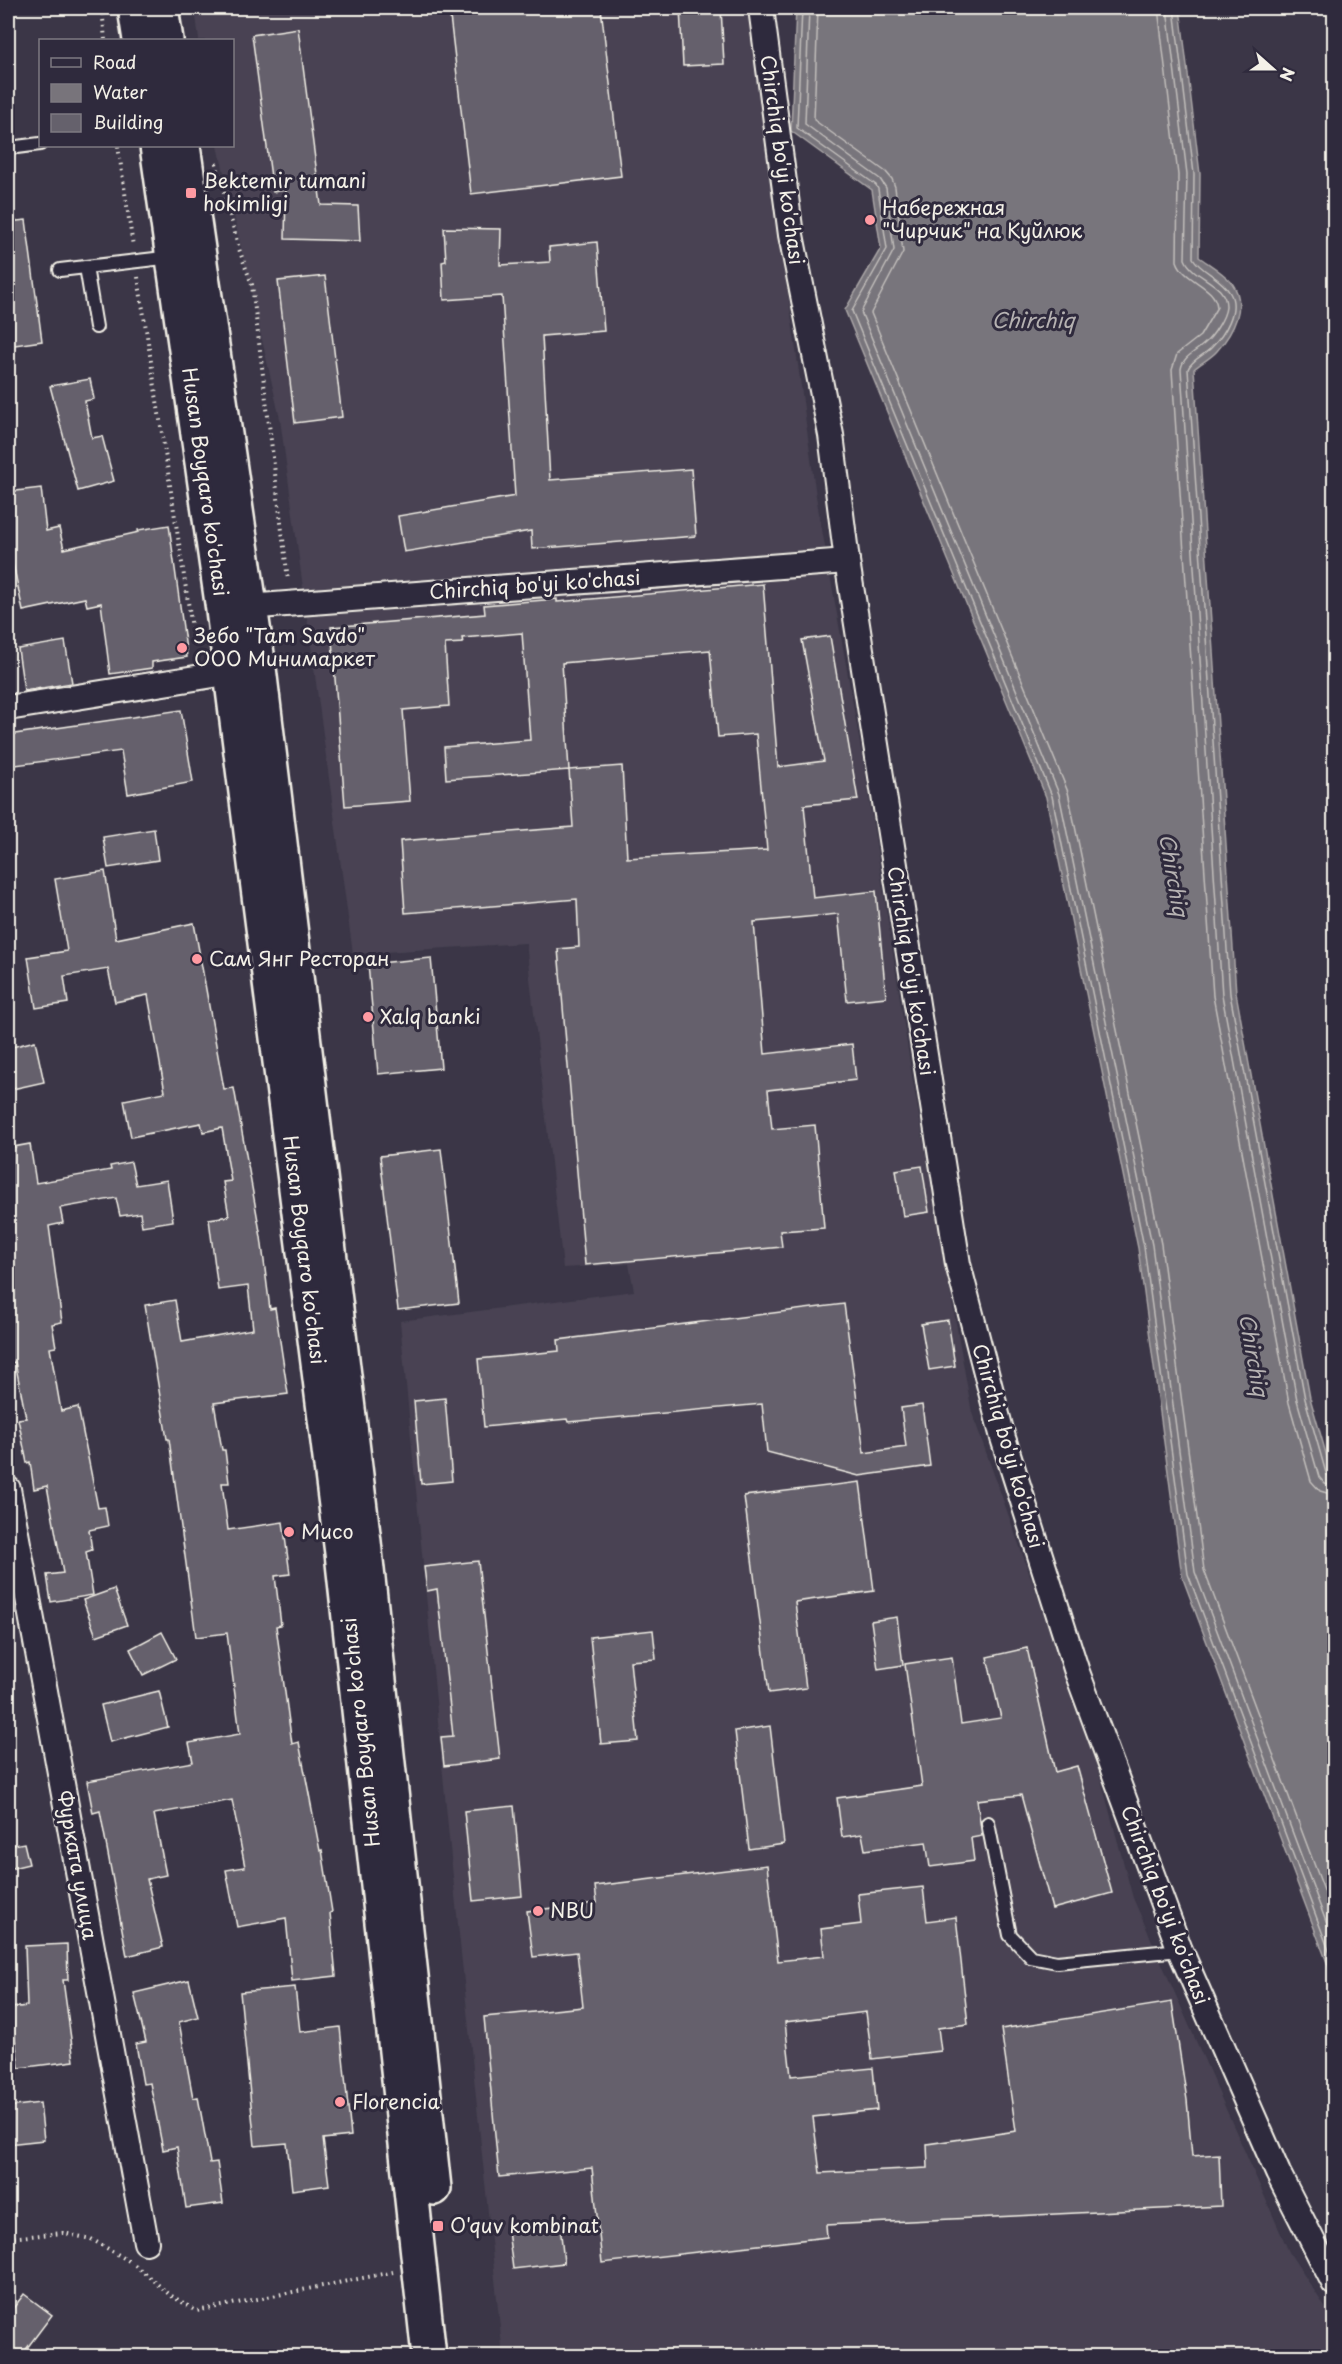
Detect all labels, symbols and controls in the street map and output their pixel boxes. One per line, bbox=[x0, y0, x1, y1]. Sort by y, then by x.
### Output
legend bbox=[39, 39, 234, 147]
north arrow bbox=[1243, 39, 1303, 99]
text: Road bbox=[93, 48, 137, 75]
street label: Chirchiq bo'yi ko'chasi bbox=[753, 53, 813, 267]
text: N bbox=[1274, 65, 1301, 85]
text: Water bbox=[93, 78, 148, 105]
text: Building bbox=[93, 108, 163, 135]
place label: Bektemir tumani hokimligi bbox=[203, 165, 366, 218]
marker: Bektemir tumani hokimligi bbox=[184, 186, 198, 200]
place label: Набережная "Чирчик" на Куйлюк bbox=[882, 192, 1083, 245]
marker: Набережная "Чирчик" на Куйлюк bbox=[863, 213, 877, 227]
water label: Chirchiq bbox=[991, 303, 1076, 335]
street label: Husan Boyqaro ko'chasi bbox=[175, 366, 237, 598]
street label: Chirchiq bo'yi ko'chasi bbox=[428, 562, 642, 606]
place label: Зебо "Tam Savdo" ООО Минимаркет bbox=[194, 620, 375, 673]
marker: Зебо "Tam Savdo" ООО Минимаркет bbox=[175, 641, 189, 655]
water label: Chirchiq bbox=[1152, 831, 1198, 920]
street label: Chirchiq bo'yi ko'chasi bbox=[881, 864, 943, 1078]
place label: Сам Янг Ресторан bbox=[209, 943, 389, 973]
marker: Сам Янг Ресторан bbox=[190, 952, 204, 966]
place label: Xalq banki bbox=[380, 1001, 481, 1031]
marker: Xalq banki bbox=[361, 1010, 375, 1024]
street label: Husan Boyqaro ko'chasi bbox=[276, 1134, 334, 1366]
water label: Chirchiq bbox=[1232, 1311, 1278, 1400]
street label: Chirchiq bo'yi ko'chasi bbox=[965, 1340, 1053, 1552]
place label: Мисо bbox=[301, 1516, 353, 1546]
marker: Мисо bbox=[282, 1525, 296, 1539]
street label: Husan Boyqaro ko'chasi bbox=[333, 1616, 387, 1848]
street label: Фурката улица bbox=[50, 1788, 106, 1942]
street label: Chirchiq bo'yi ko'chasi bbox=[1114, 1800, 1218, 2009]
place label: NBU bbox=[550, 1895, 594, 1925]
marker: NBU bbox=[531, 1904, 545, 1918]
place label: Florencia bbox=[352, 2086, 441, 2116]
marker: Florencia bbox=[333, 2095, 347, 2109]
place label: O'quv kombinat bbox=[450, 2210, 599, 2240]
marker: O'quv kombinat bbox=[431, 2219, 445, 2233]

